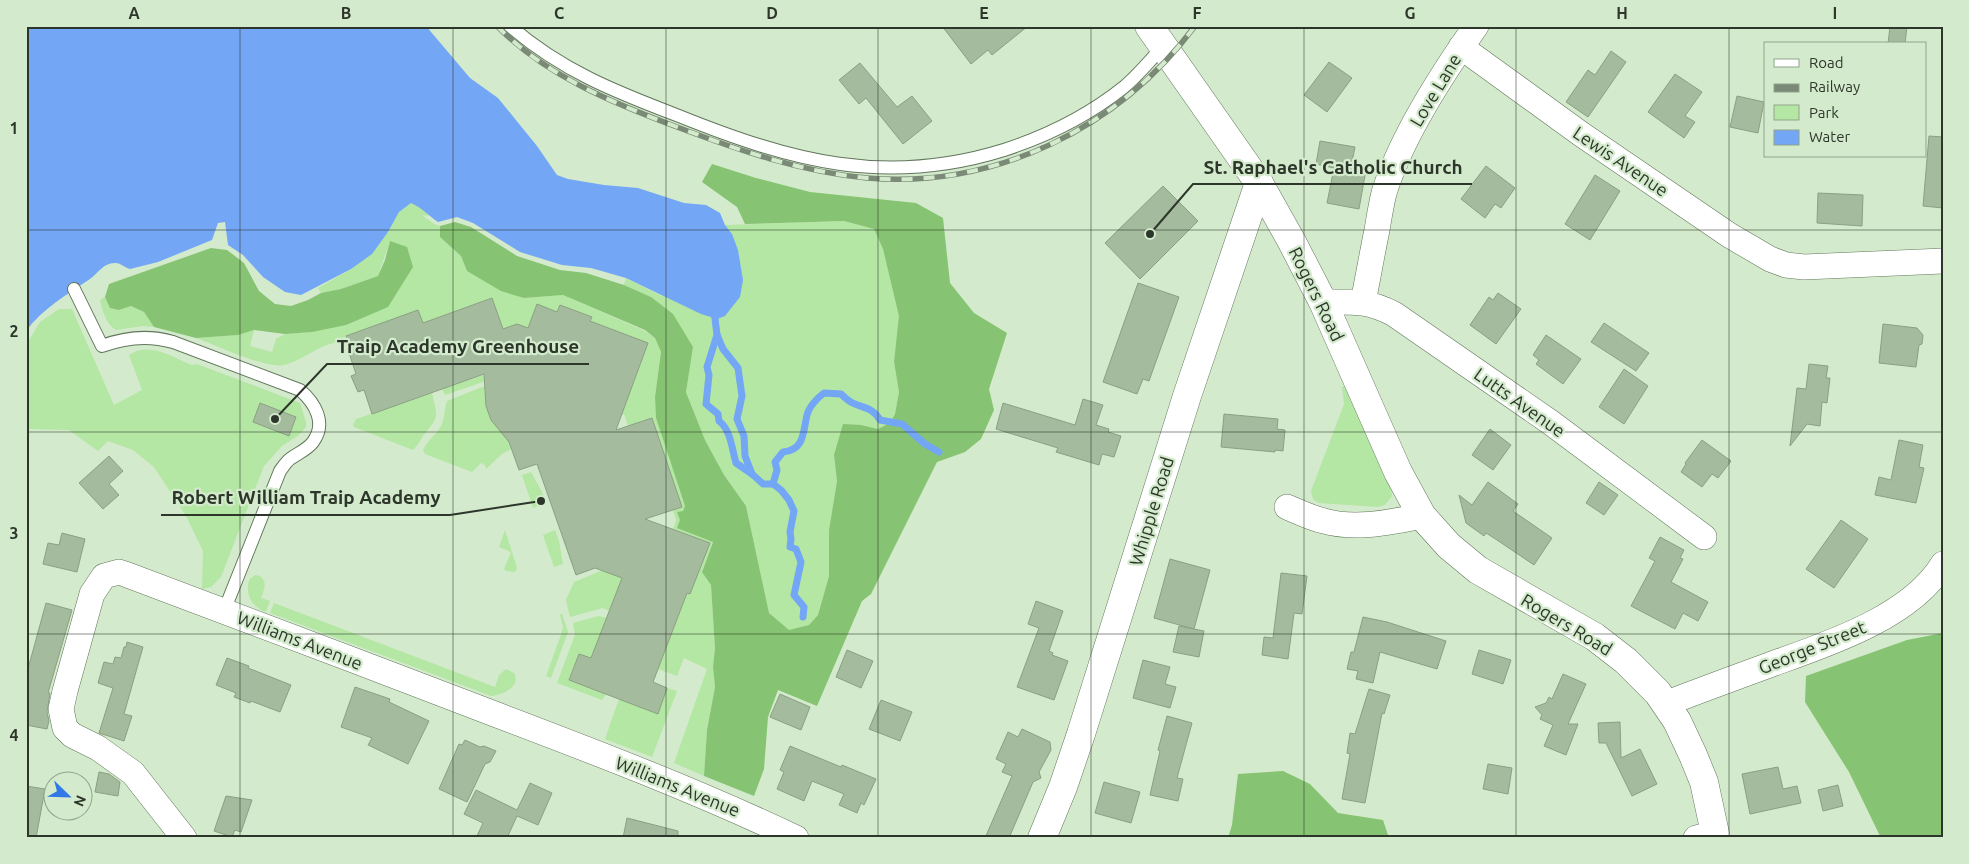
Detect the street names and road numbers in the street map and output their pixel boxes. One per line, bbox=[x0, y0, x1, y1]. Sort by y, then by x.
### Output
street label: Love Lane bbox=[1406, 50, 1464, 130]
street label: Lewis Avenue bbox=[1570, 122, 1672, 200]
street label: Rogers Road bbox=[1286, 244, 1348, 344]
street label: Lutts Avenue bbox=[1471, 363, 1569, 441]
street label: Whipple Road bbox=[1125, 454, 1177, 568]
street label: Rogers Road bbox=[1518, 589, 1616, 659]
street label: Williams Avenue bbox=[235, 607, 365, 673]
street label: George Street bbox=[1755, 616, 1869, 678]
street label: Williams Avenue bbox=[613, 752, 743, 820]

